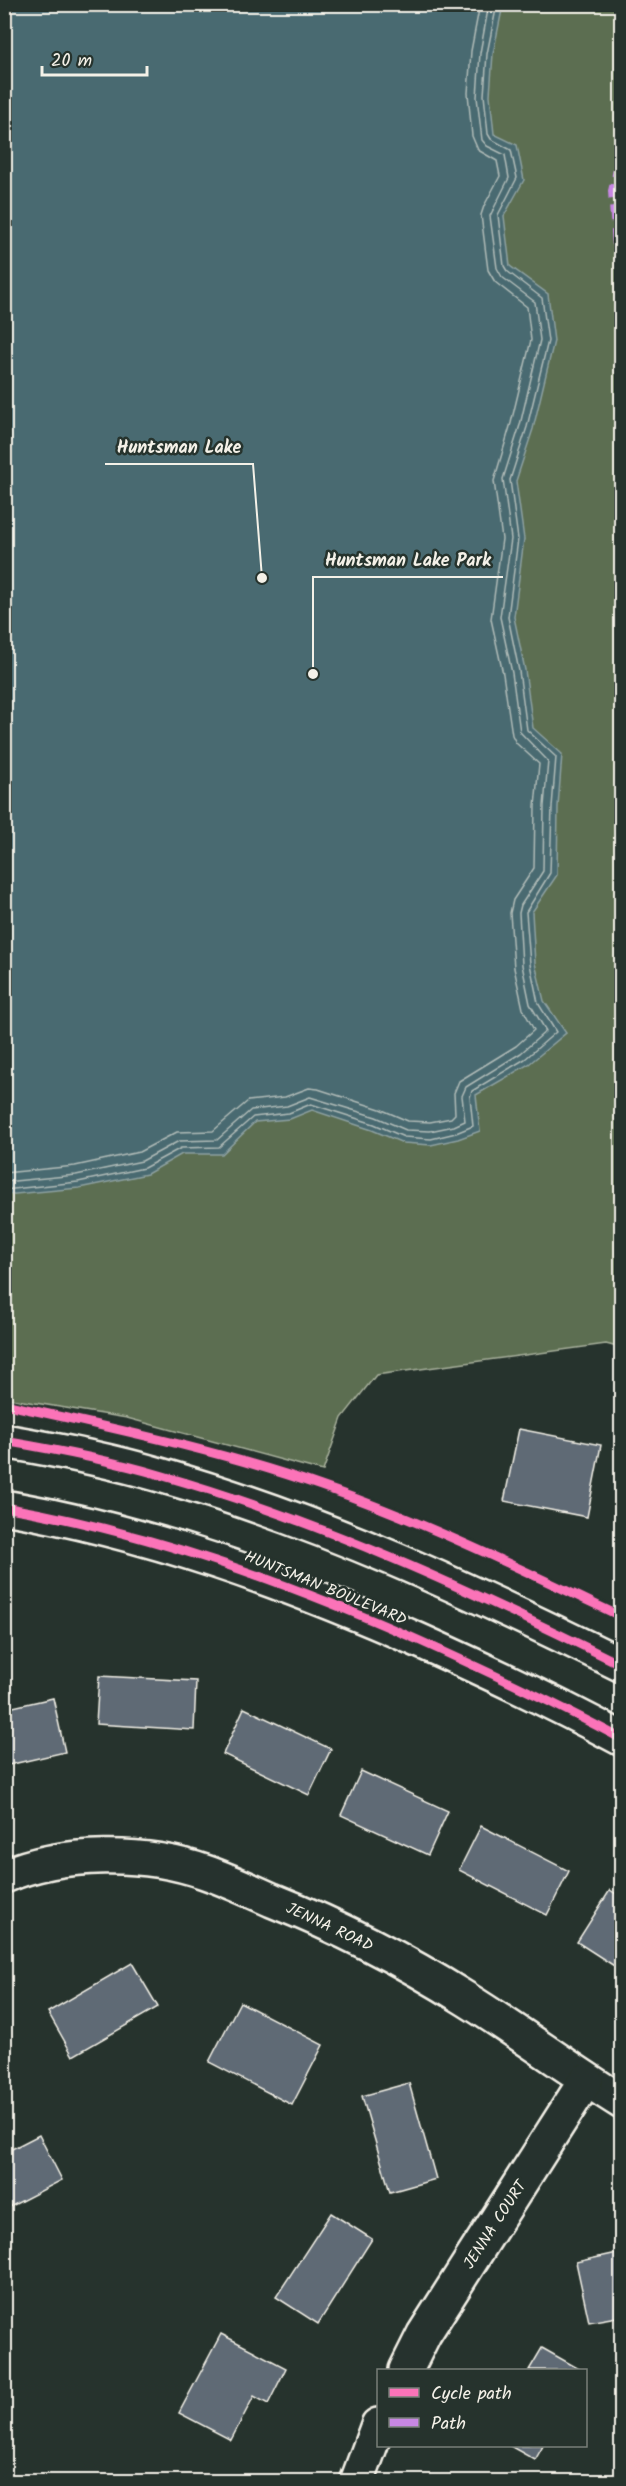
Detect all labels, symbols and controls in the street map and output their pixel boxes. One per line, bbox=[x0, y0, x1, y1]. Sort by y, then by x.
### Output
scale bar bbox=[42, 39, 147, 77]
text: 20 m bbox=[51, 47, 92, 76]
callout: Huntsman Lake bbox=[105, 428, 253, 464]
text: Huntsman Lake bbox=[117, 434, 241, 463]
callout: Huntsman Lake Park bbox=[313, 541, 503, 577]
text: Huntsman Lake Park bbox=[325, 547, 492, 576]
street label: HUNTSMAN BOULEVARD bbox=[240, 1544, 410, 1632]
street label: JENNA ROAD bbox=[282, 1896, 377, 1959]
street label: JENNA COURT bbox=[457, 2174, 534, 2274]
legend bbox=[377, 2369, 587, 2447]
text: Cycle path bbox=[431, 2380, 512, 2409]
text: Path bbox=[431, 2410, 466, 2439]

